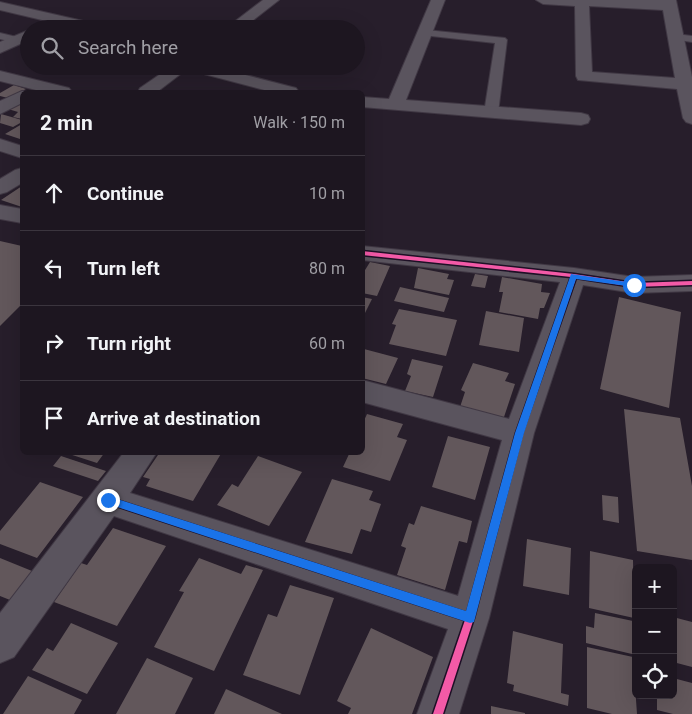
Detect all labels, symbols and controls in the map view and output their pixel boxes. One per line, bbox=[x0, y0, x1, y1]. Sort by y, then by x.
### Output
search box bbox=[20, 20, 365, 75]
icon: search bbox=[38, 34, 66, 62]
text: Search here bbox=[78, 36, 178, 59]
text: 2 min bbox=[40, 111, 93, 135]
text: Walk · 150 m bbox=[253, 113, 345, 132]
icon: ahead bbox=[40, 179, 68, 207]
text: Continue bbox=[87, 182, 164, 205]
text: 10 m bbox=[309, 184, 345, 203]
icon: left bbox=[40, 254, 68, 282]
text: Turn left bbox=[87, 257, 160, 280]
text: 80 m bbox=[309, 259, 345, 278]
route start bbox=[623, 274, 646, 297]
icon: right bbox=[40, 329, 68, 357]
text: Turn right bbox=[87, 332, 171, 355]
text: 60 m bbox=[309, 334, 345, 353]
icon: arrive bbox=[40, 404, 68, 432]
text: Arrive at destination bbox=[87, 407, 260, 430]
route end bbox=[97, 489, 120, 512]
map controls bbox=[632, 564, 677, 699]
button: + bbox=[632, 564, 677, 609]
button: − bbox=[632, 609, 677, 654]
button: locate bbox=[632, 654, 677, 699]

